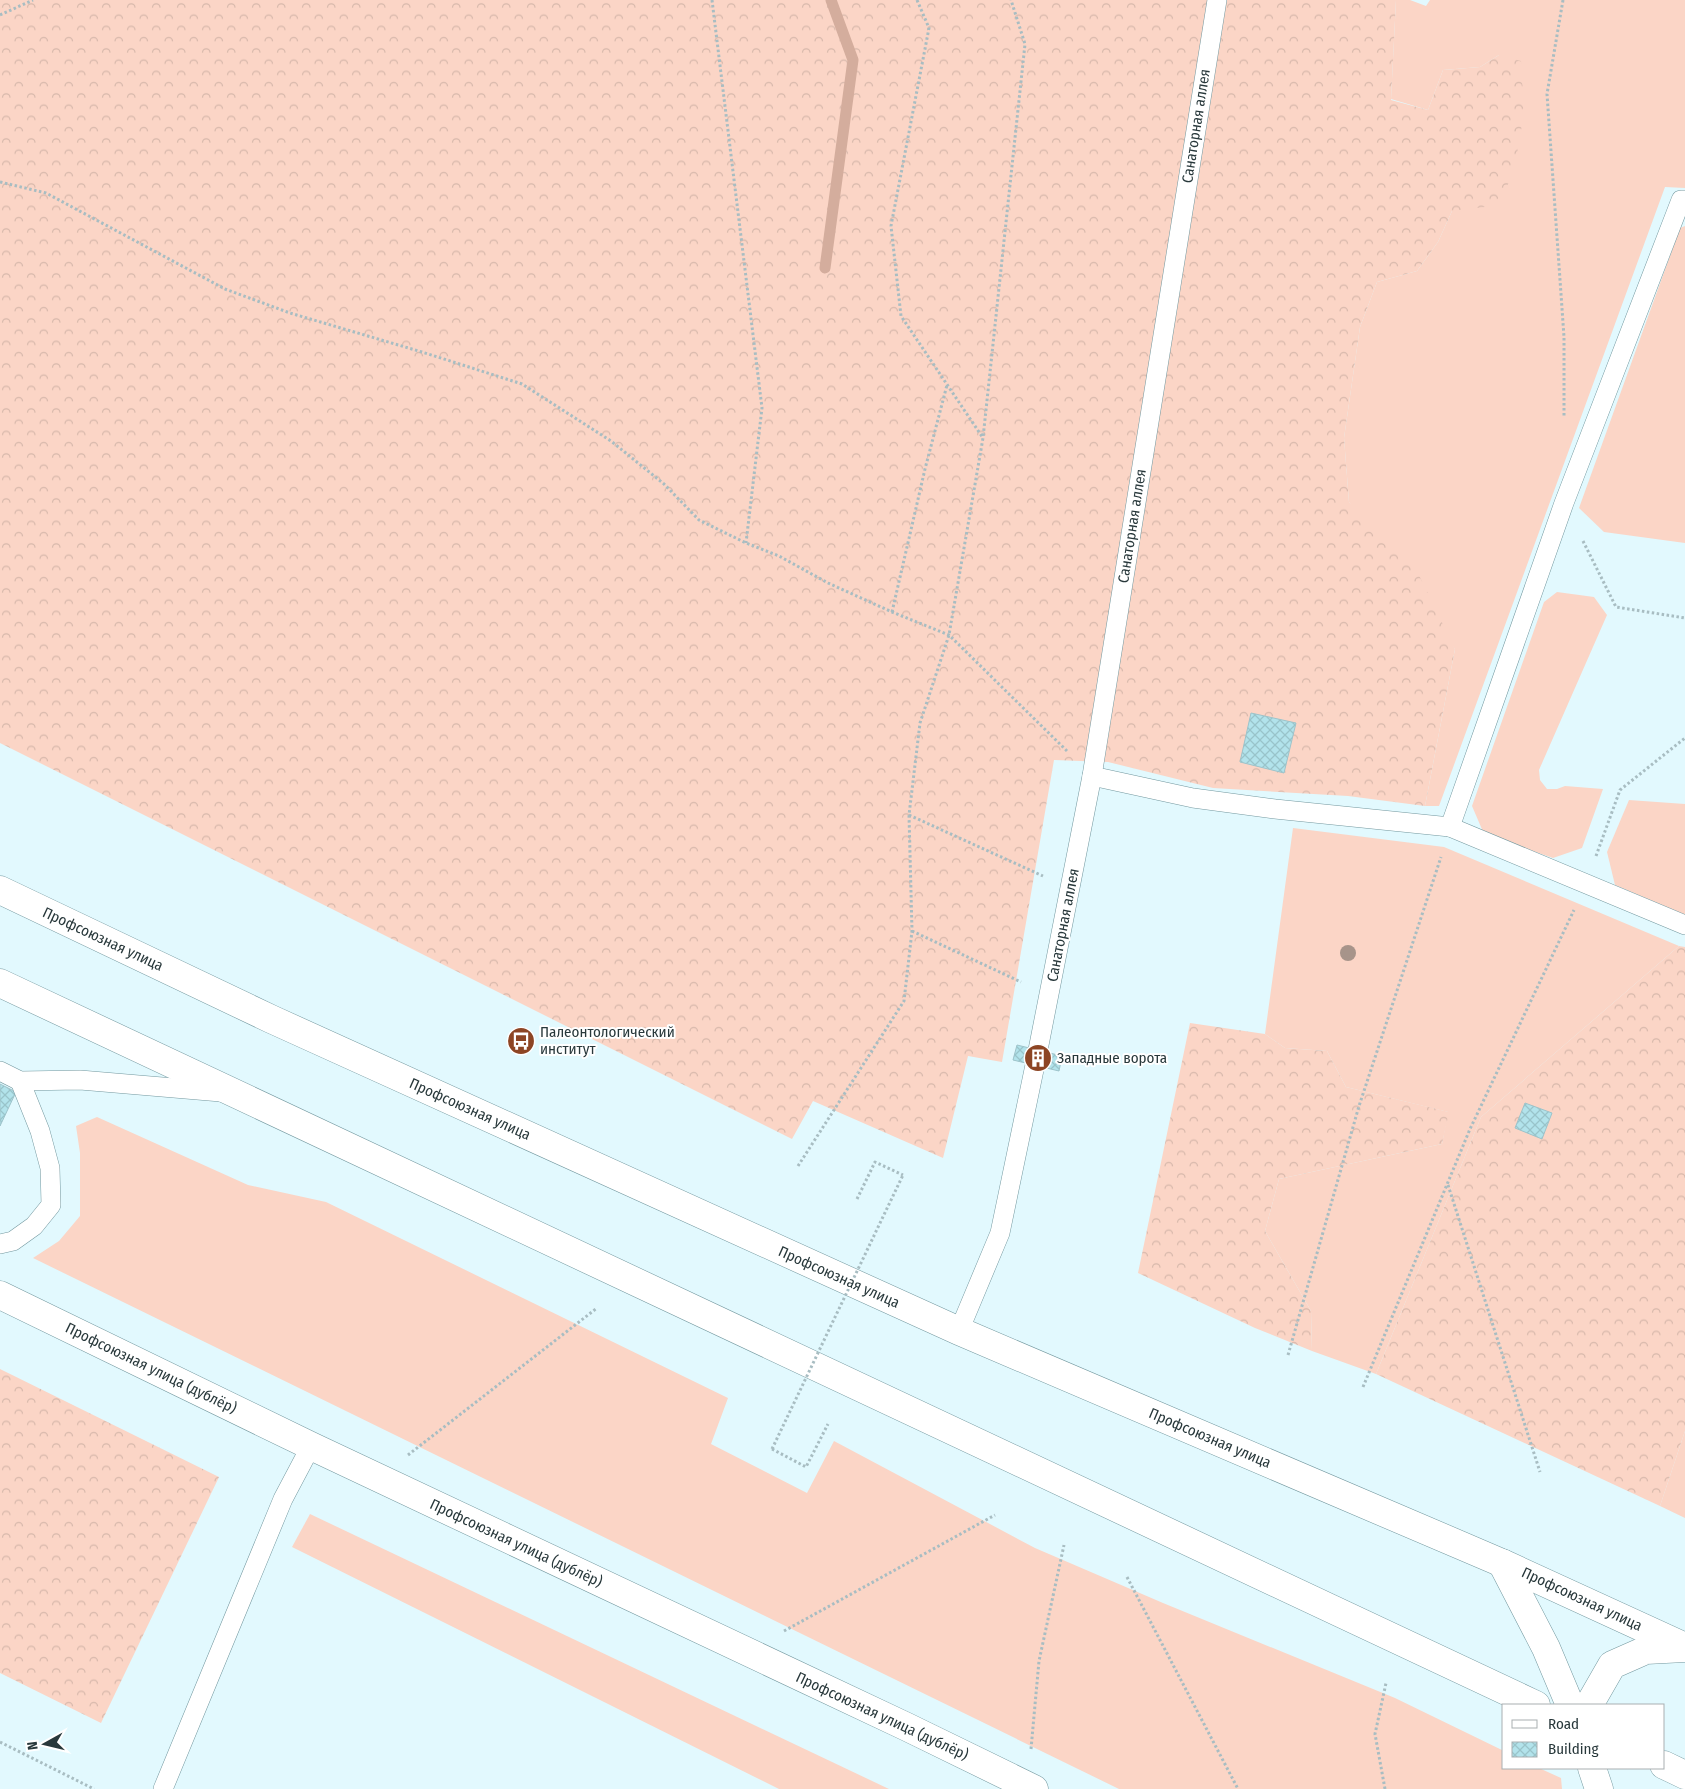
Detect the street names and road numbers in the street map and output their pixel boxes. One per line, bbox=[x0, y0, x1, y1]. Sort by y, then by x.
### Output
street label: Санаторная аллея bbox=[1178, 68, 1214, 184]
street label: Санаторная аллея bbox=[1114, 468, 1150, 584]
street label: Санаторная аллея bbox=[1043, 867, 1083, 983]
street label: Профсоюзная улица bbox=[40, 903, 166, 975]
street label: Профсоюзная улица bbox=[407, 1074, 533, 1144]
street label: Профсоюзная улица bbox=[776, 1242, 902, 1312]
street label: Профсоюзная улица (дублёр) bbox=[63, 1319, 239, 1417]
street label: Профсоюзная улица bbox=[1146, 1404, 1274, 1472]
street label: Профсоюзная улица (дублёр) bbox=[427, 1495, 605, 1591]
street label: Профсоюзная улица bbox=[1519, 1563, 1645, 1635]
street label: Профсоюзная улица (дублёр) bbox=[793, 1668, 971, 1764]

